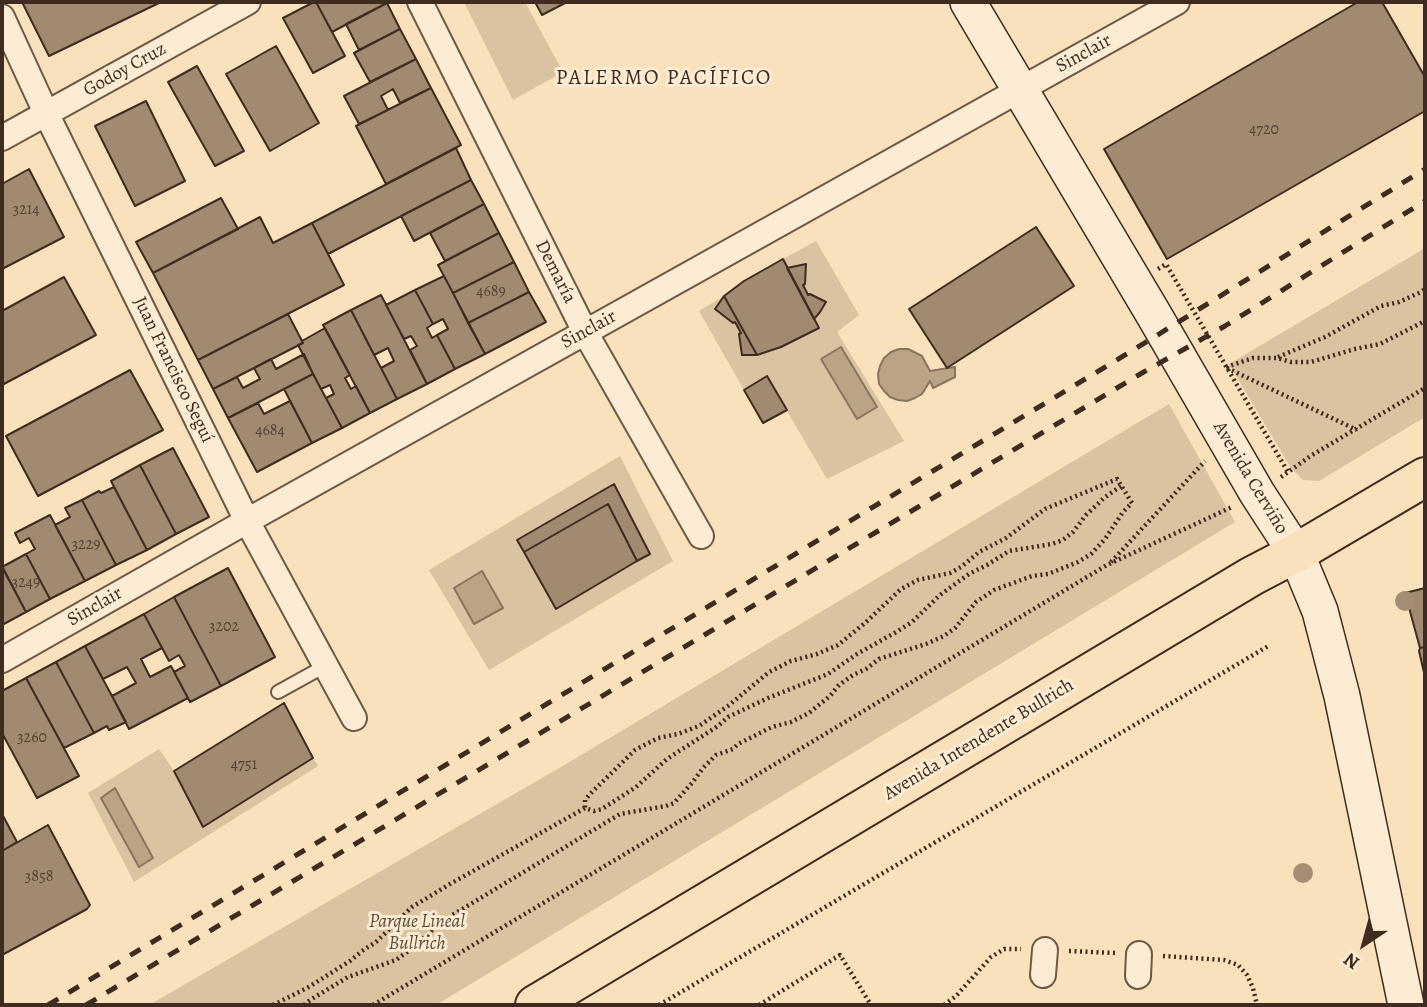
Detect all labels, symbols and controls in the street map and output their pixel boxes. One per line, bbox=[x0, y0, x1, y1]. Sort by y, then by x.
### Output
street label: Sinclair bbox=[1052, 30, 1116, 78]
street label: Godoy Cruz bbox=[80, 38, 170, 102]
district label: PALERMO PACÍFICO bbox=[558, 66, 770, 92]
house number: 4720 bbox=[1249, 120, 1279, 140]
house number: 3214 bbox=[13, 200, 39, 220]
street label: Demaría bbox=[529, 237, 581, 307]
house number: 4689 bbox=[476, 282, 506, 302]
street label: Juan Francisco Seguí bbox=[128, 293, 218, 447]
street label: Sinclair bbox=[557, 306, 621, 354]
street label: Avenida Cerviño bbox=[1207, 417, 1293, 539]
house number: 4684 bbox=[255, 421, 285, 441]
house number: 3229 bbox=[71, 535, 101, 555]
house number: 3249 bbox=[12, 573, 40, 593]
street label: Sinclair bbox=[63, 582, 127, 632]
house number: 3202 bbox=[209, 617, 239, 637]
street label: Avenida Intendente Bullrich bbox=[880, 674, 1078, 806]
house number: 3260 bbox=[17, 728, 47, 748]
house number: 4751 bbox=[231, 755, 257, 775]
house number: 3858 bbox=[24, 867, 54, 887]
north arrow bbox=[1329, 909, 1399, 979]
park label: Parque Lineal Bullrich bbox=[369, 911, 465, 955]
text: N bbox=[1338, 946, 1365, 976]

